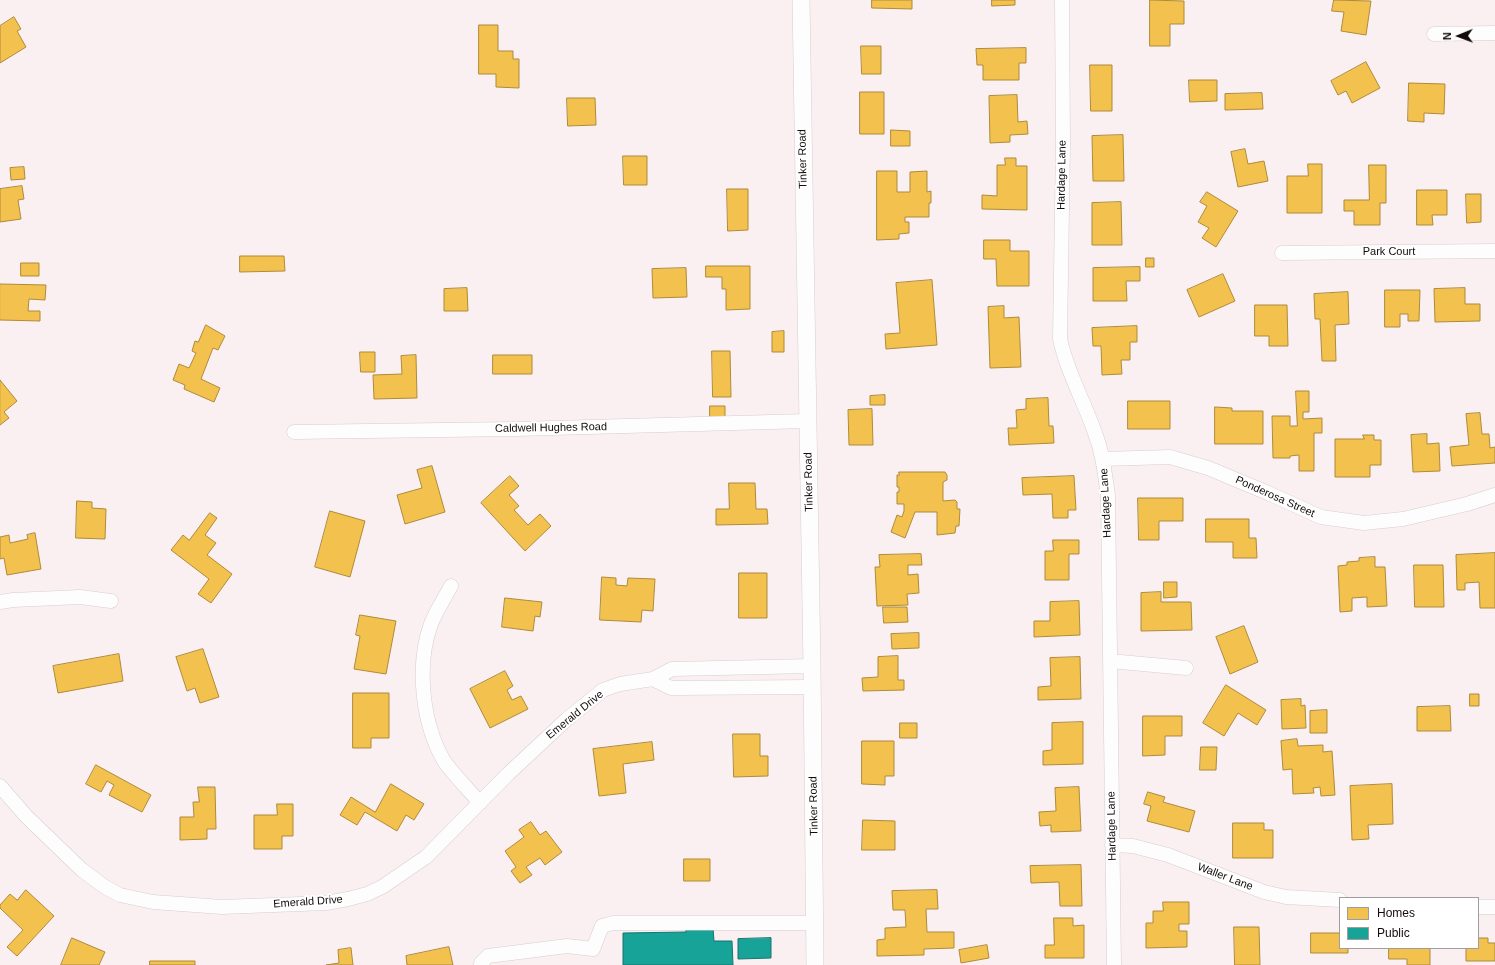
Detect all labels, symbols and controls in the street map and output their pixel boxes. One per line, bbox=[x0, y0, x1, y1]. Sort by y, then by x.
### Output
north arrow bbox=[1439, 16, 1479, 56]
text: N bbox=[1441, 32, 1453, 40]
street label: Tinker Road bbox=[796, 129, 810, 189]
street label: Hardage Lane bbox=[1055, 140, 1069, 210]
street label: Park Court bbox=[1363, 245, 1415, 259]
street label: Caldwell Hughes Road bbox=[495, 420, 607, 436]
street label: Tinker Road bbox=[802, 452, 816, 512]
street label: Hardage Lane bbox=[1098, 468, 1114, 538]
street label: Ponderosa Street bbox=[1233, 474, 1317, 520]
street label: Emerald Drive bbox=[544, 688, 606, 742]
street label: Tinker Road bbox=[807, 776, 821, 836]
street label: Hardage Lane bbox=[1105, 791, 1119, 861]
street label: Waller Lane bbox=[1195, 860, 1255, 894]
street label: Emerald Drive bbox=[273, 893, 343, 911]
legend bbox=[1339, 897, 1479, 949]
text: Homes bbox=[1377, 906, 1415, 920]
text: Public bbox=[1377, 926, 1410, 940]

